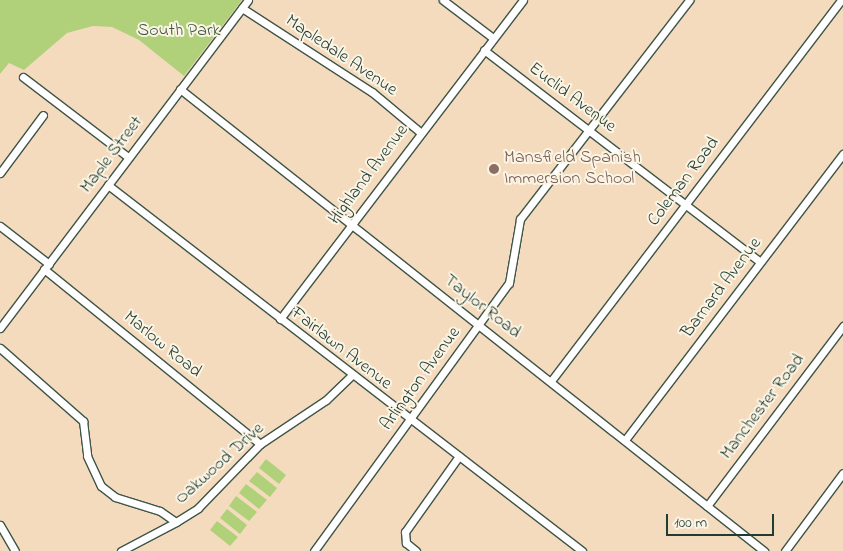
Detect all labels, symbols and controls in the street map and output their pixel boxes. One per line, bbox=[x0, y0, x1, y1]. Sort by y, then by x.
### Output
street label: Mapledale Avenue bbox=[281, 11, 401, 101]
park label: South Park bbox=[138, 20, 220, 42]
street label: Euclid Avenue bbox=[524, 58, 620, 138]
street label: Maple Street bbox=[76, 112, 148, 198]
street label: Highland Avenue bbox=[324, 121, 414, 229]
street label: Coleman Road bbox=[643, 133, 725, 231]
place label: Mansfield Spanish Immersion School bbox=[504, 148, 641, 190]
marker: Mansfield Spanish Immersion School bbox=[488, 163, 500, 175]
street label: Barnard Avenue bbox=[677, 234, 767, 342]
street label: Taylor Road bbox=[439, 270, 525, 344]
street label: Fairlawn Avenue bbox=[286, 303, 396, 395]
street label: Marlow Road bbox=[119, 307, 205, 383]
street label: Arlington Avenue bbox=[376, 323, 466, 435]
street label: Manchester Road bbox=[716, 350, 810, 464]
street label: Oakwood Drive bbox=[171, 419, 269, 509]
scale bar bbox=[668, 504, 776, 536]
text: 100 m bbox=[674, 512, 707, 534]

